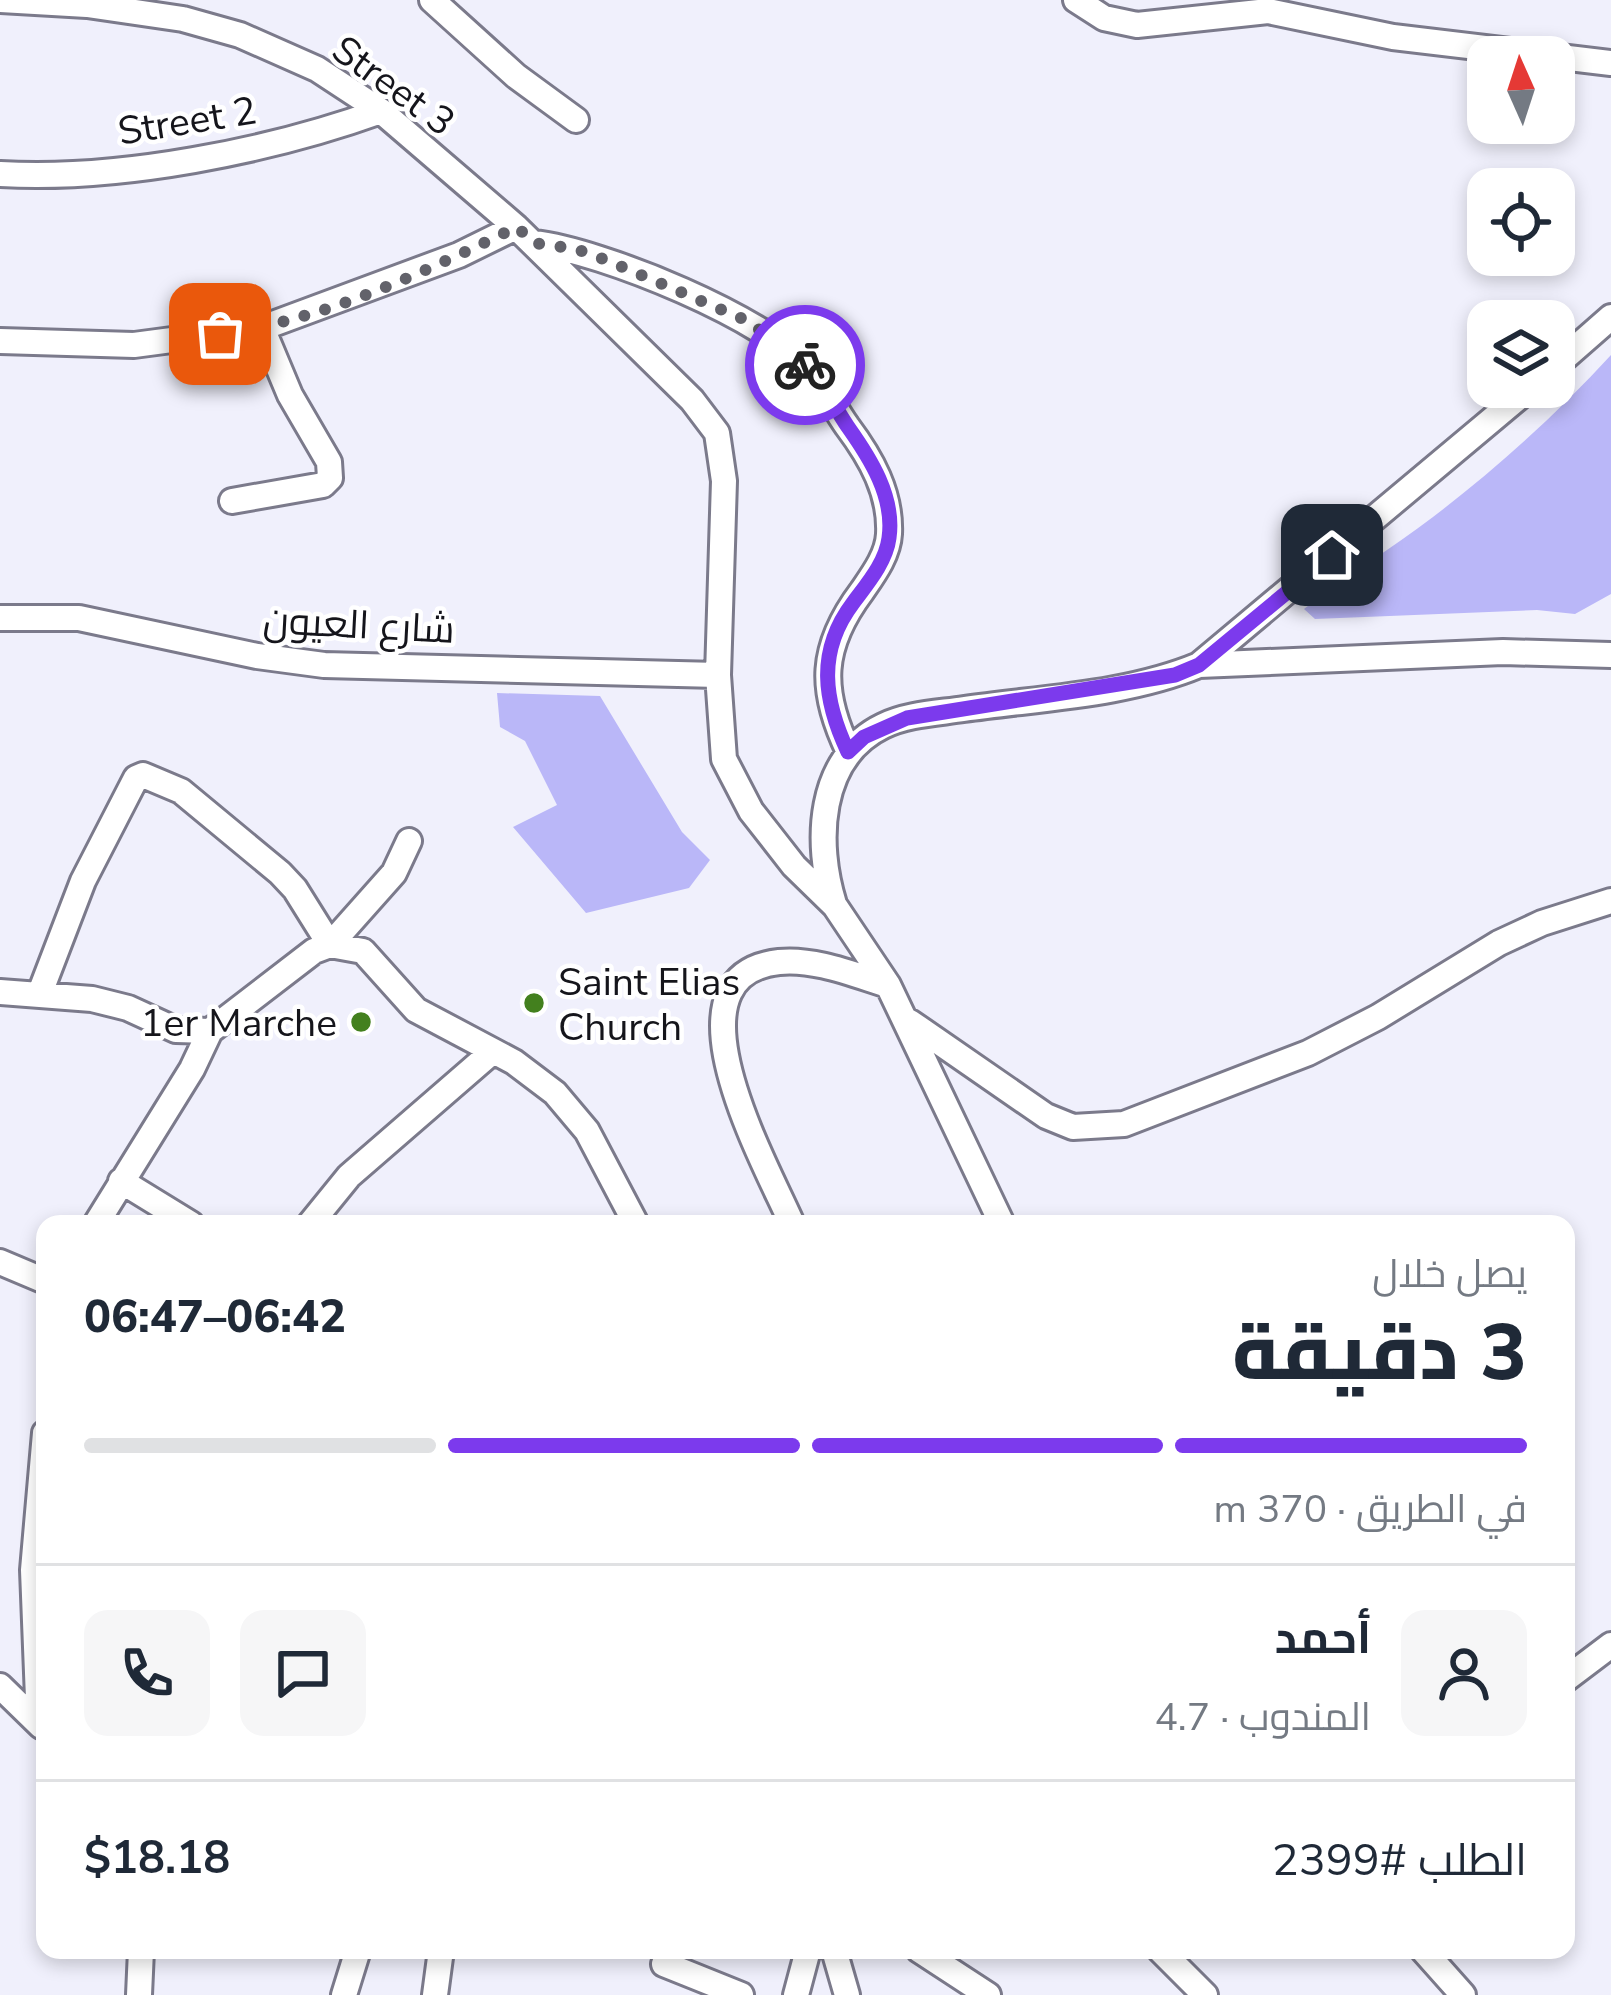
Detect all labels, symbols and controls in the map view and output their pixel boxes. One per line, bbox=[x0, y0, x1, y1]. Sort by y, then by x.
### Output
street label: Street 3 bbox=[321, 24, 465, 149]
north arrow bbox=[1467, 36, 1575, 144]
map controls bbox=[1467, 36, 1575, 408]
street label: Street 2 bbox=[114, 84, 260, 159]
button: locate bbox=[1467, 168, 1575, 276]
pin bbox=[169, 283, 271, 385]
button: layers bbox=[1467, 300, 1575, 408]
icon: bag bbox=[187, 301, 253, 367]
courier bbox=[745, 305, 865, 425]
icon: bike bbox=[772, 332, 838, 398]
pin bbox=[1281, 504, 1383, 606]
icon: home bbox=[1299, 522, 1365, 588]
street label: شارع العيون bbox=[262, 594, 456, 657]
place label: Saint Elias Church bbox=[558, 956, 740, 1054]
marker: Saint Elias Church bbox=[521, 990, 547, 1016]
place label: 1er Marche bbox=[140, 997, 337, 1050]
marker: 1er Marche bbox=[348, 1009, 374, 1035]
text: يصل خلال bbox=[1372, 1248, 1527, 1301]
text: 06:42–06:47 bbox=[84, 1287, 346, 1348]
text: 3 دقيقة bbox=[1232, 1300, 1527, 1407]
text: في الطريق · 370 m bbox=[1213, 1483, 1527, 1536]
text: أحمد bbox=[1275, 1608, 1371, 1669]
button: phone bbox=[84, 1610, 210, 1736]
button: chat bbox=[240, 1610, 366, 1736]
button: person bbox=[1401, 1610, 1527, 1736]
text: المندوب · 4.7 bbox=[1154, 1691, 1371, 1744]
text: $18.18 bbox=[84, 1828, 230, 1889]
text: الطلب #2399 bbox=[1272, 1830, 1527, 1891]

